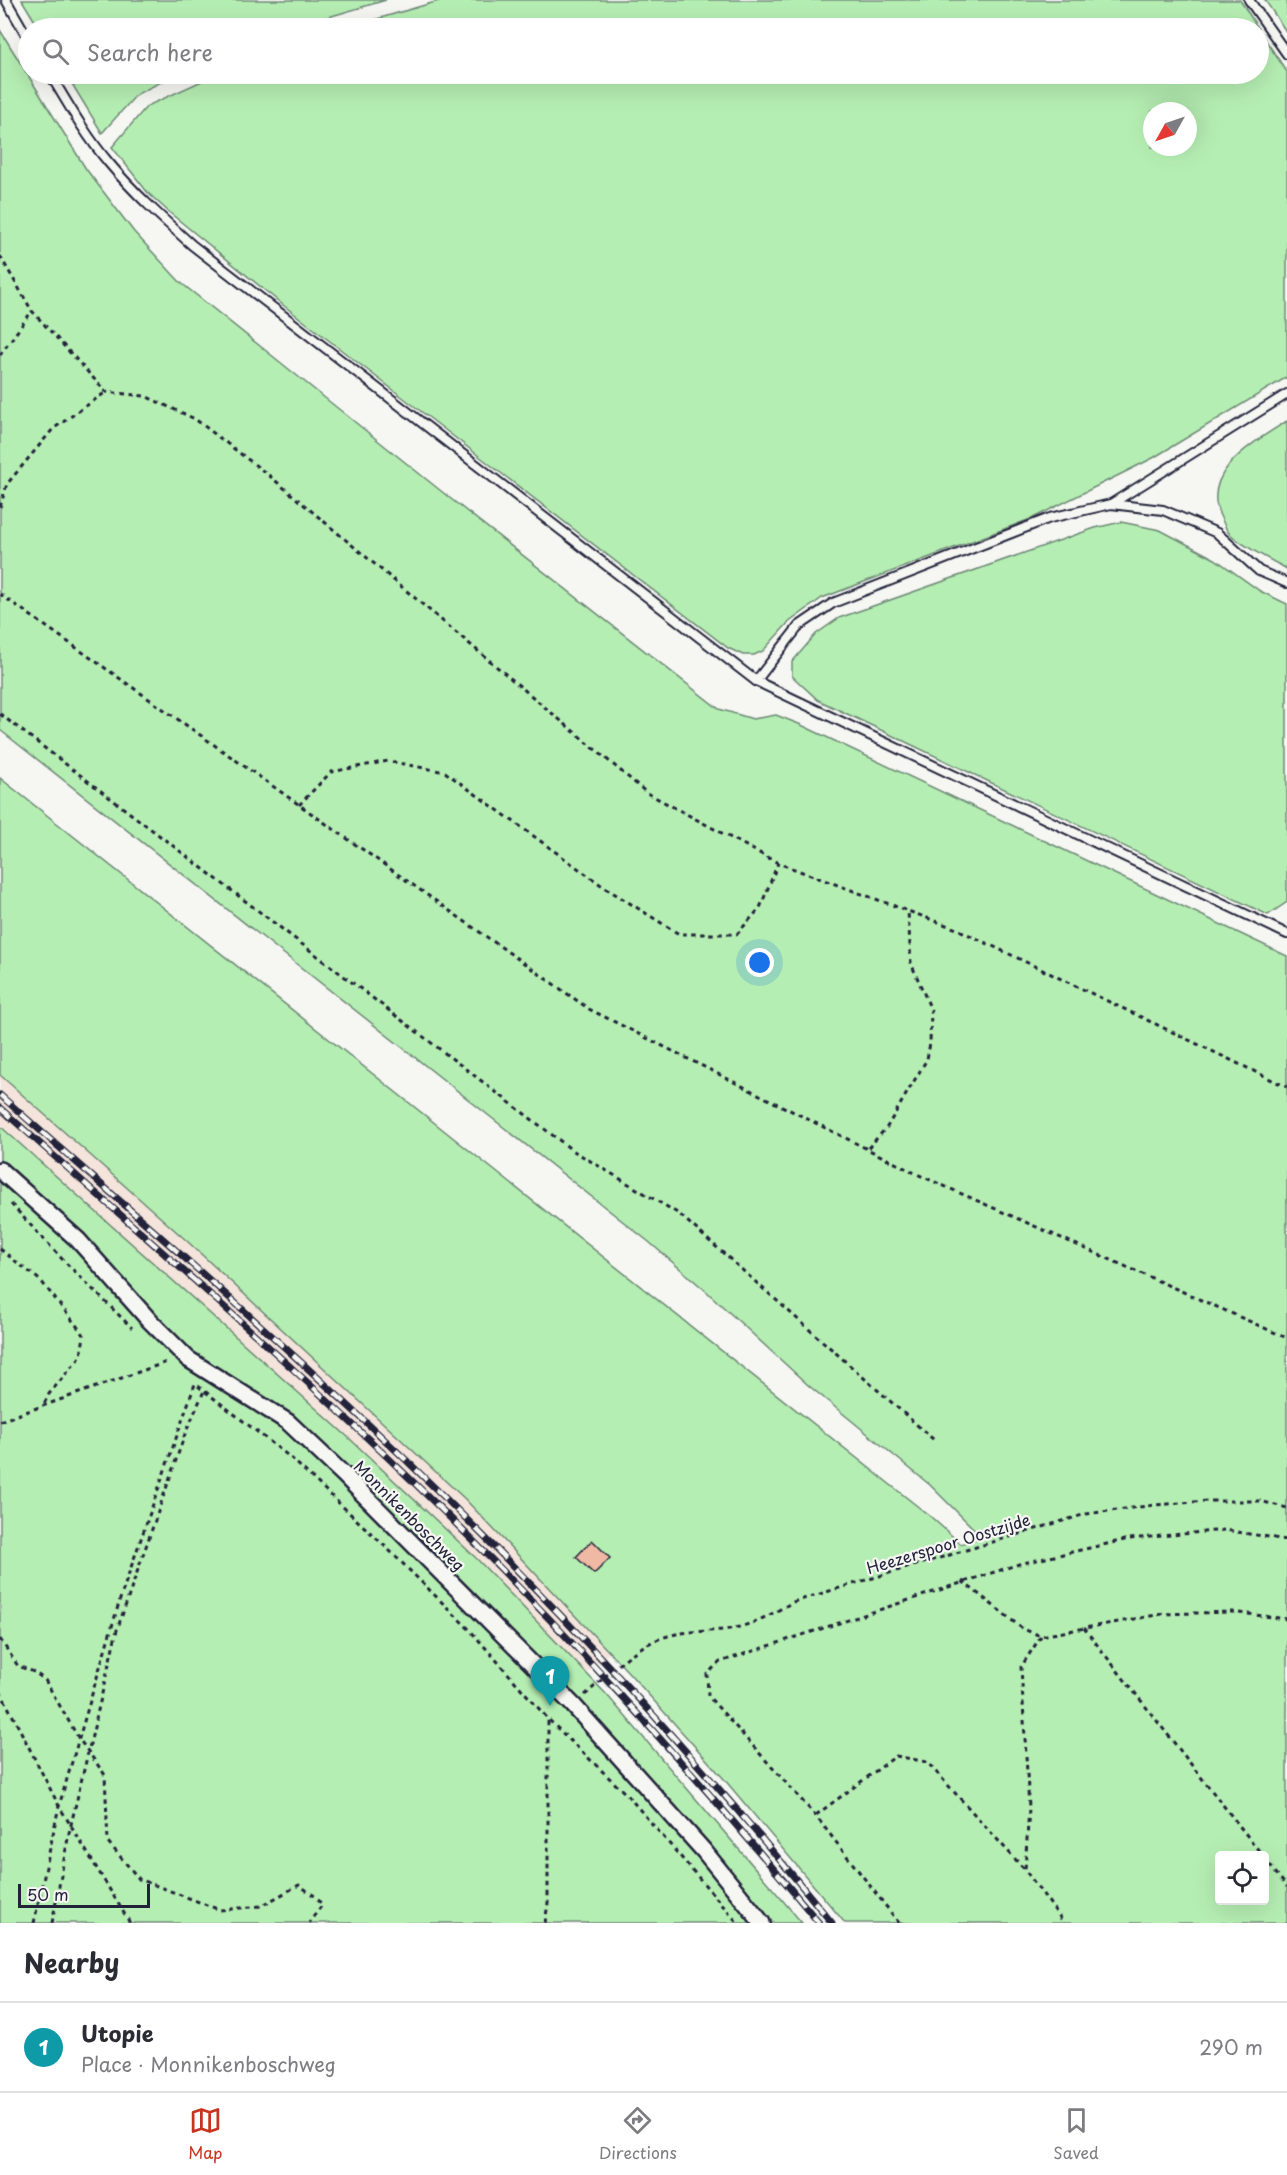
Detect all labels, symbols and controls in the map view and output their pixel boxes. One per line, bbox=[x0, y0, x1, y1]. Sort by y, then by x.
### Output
search box bbox=[18, 18, 1269, 84]
icon: search bbox=[39, 35, 72, 68]
text: Search here bbox=[87, 35, 213, 68]
north arrow bbox=[1143, 102, 1197, 156]
your location bbox=[745, 948, 774, 977]
street label: Monnikenboschweg bbox=[349, 1454, 471, 1576]
street label: Heezerspoor Oostzijde bbox=[863, 1507, 1033, 1579]
pin: 1 bbox=[530, 1656, 570, 1706]
map controls bbox=[1215, 1851, 1269, 1905]
button: locate bbox=[1215, 1851, 1269, 1905]
scale bar bbox=[18, 1881, 150, 1908]
text: 50 m bbox=[27, 1882, 68, 1906]
text: Nearby bbox=[24, 1943, 119, 1982]
text: Utopie bbox=[81, 2016, 154, 2049]
text: 1 bbox=[39, 2032, 48, 2062]
text: 290 m bbox=[1199, 2032, 1263, 2062]
text: Place · Monnikenboschweg bbox=[81, 2049, 336, 2079]
tab: Map bbox=[188, 2104, 222, 2164]
tab: Directions bbox=[599, 2104, 677, 2164]
tab: Saved bbox=[1053, 2104, 1099, 2164]

